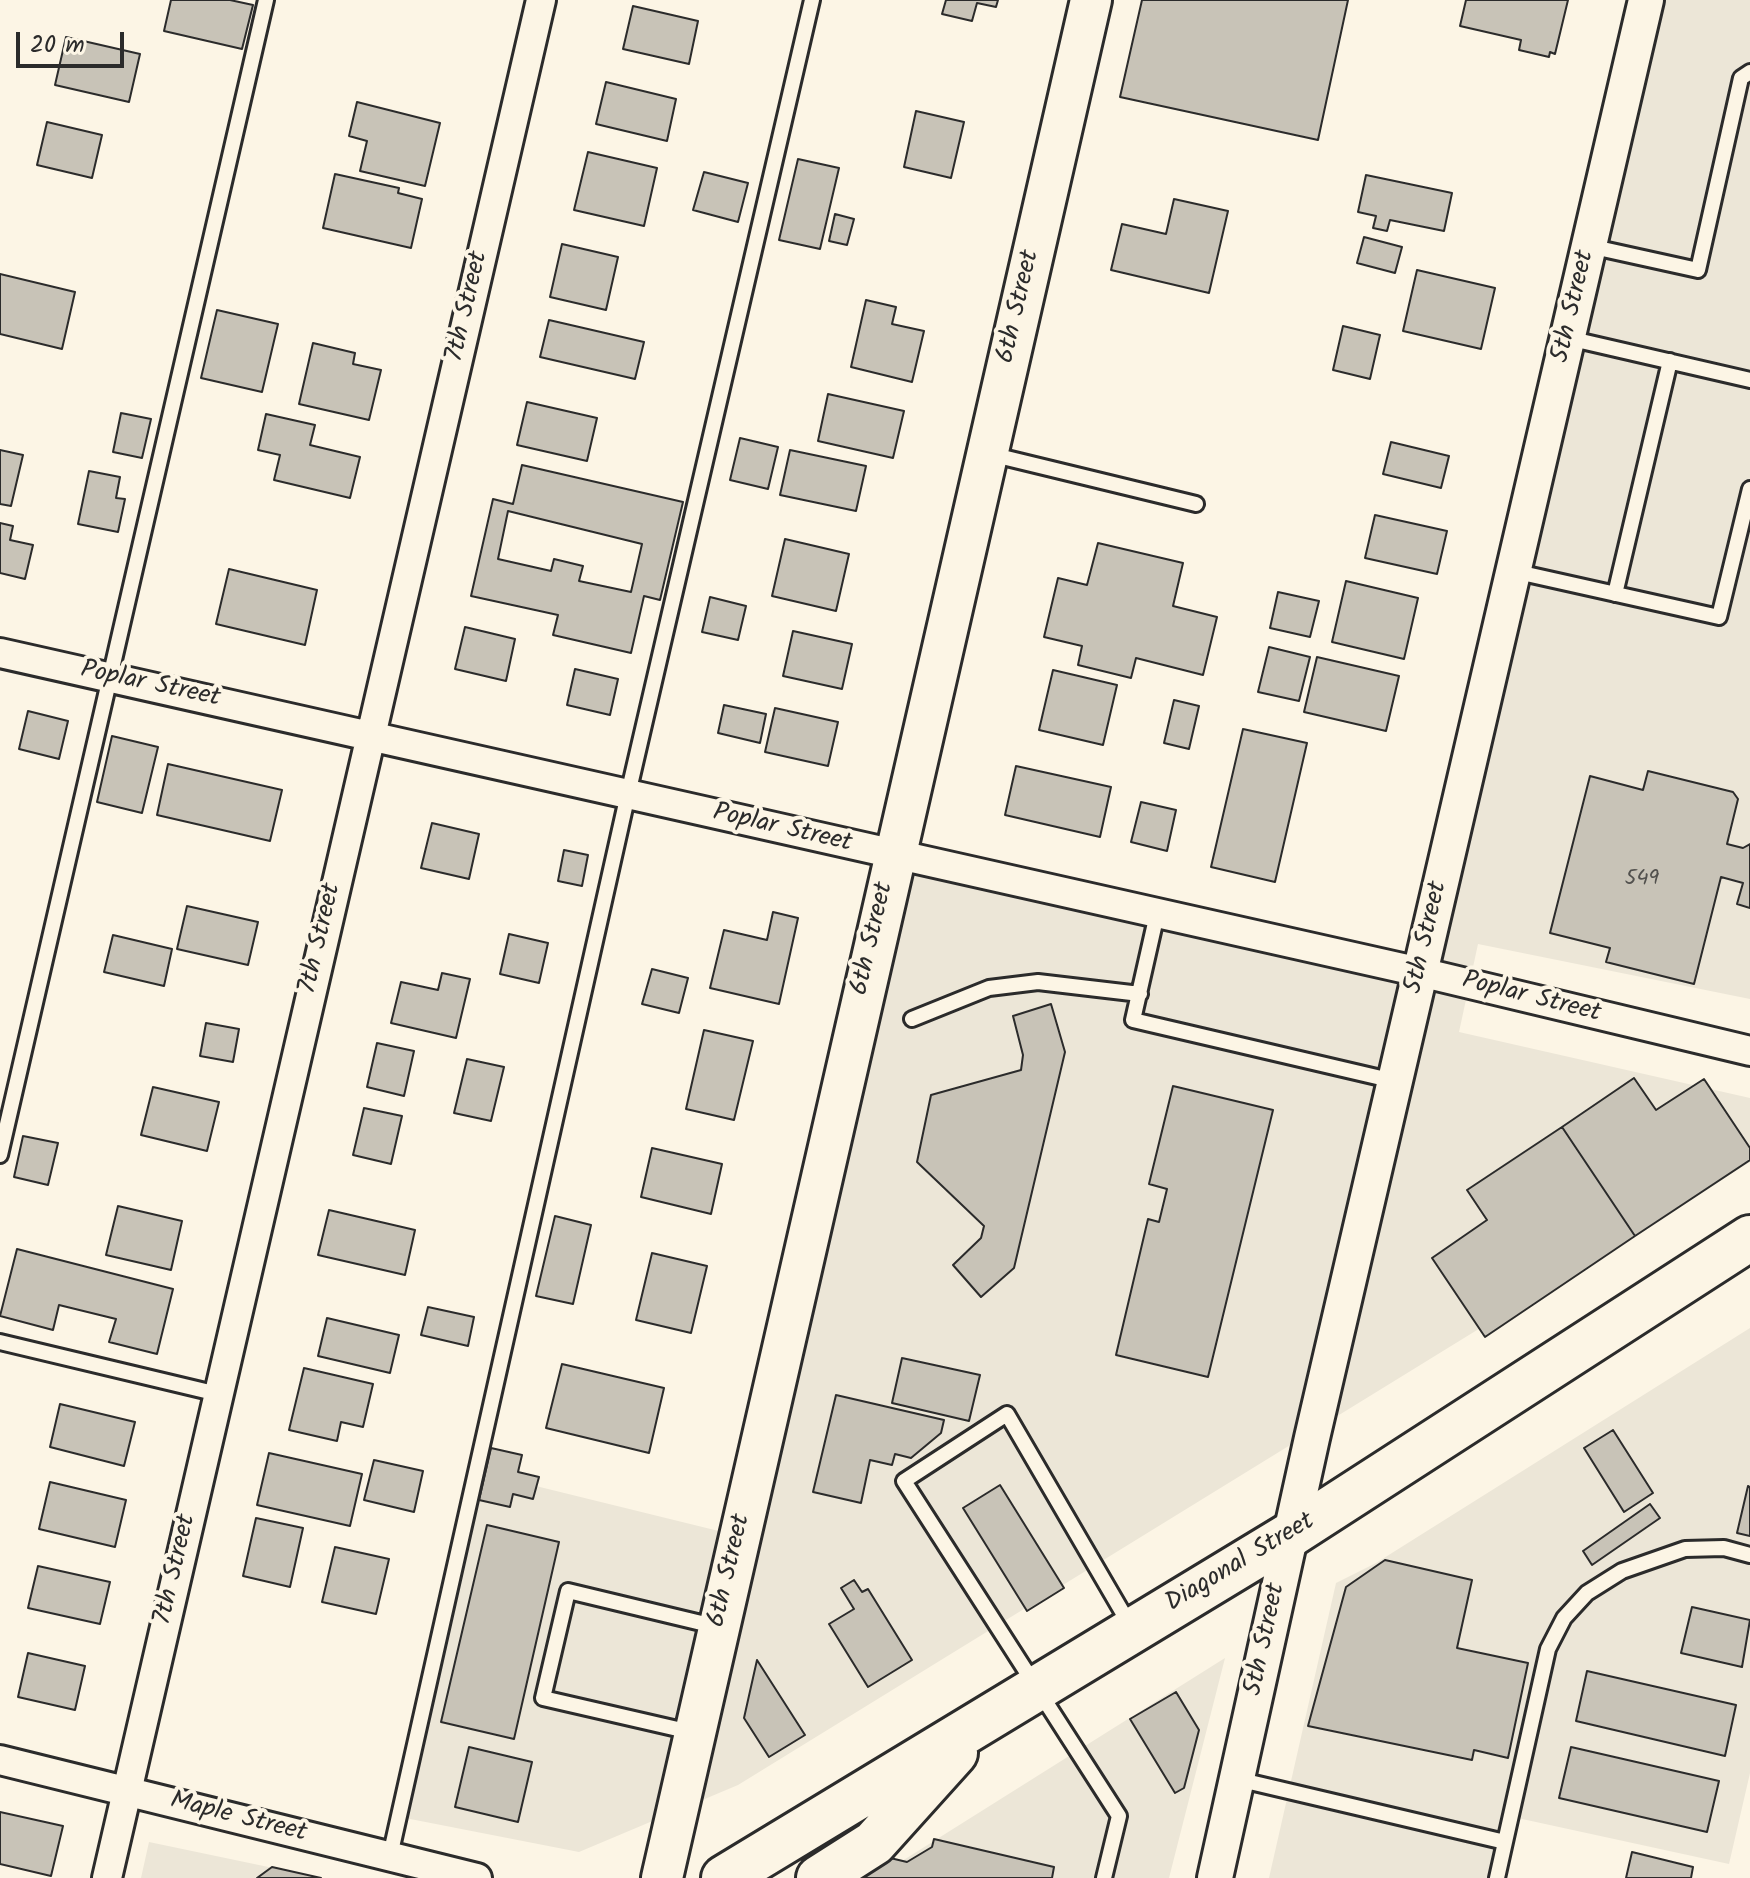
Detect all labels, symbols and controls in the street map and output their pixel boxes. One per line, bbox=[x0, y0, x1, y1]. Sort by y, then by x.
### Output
scale bar bbox=[20, 16, 128, 66]
text: 20 m bbox=[30, 26, 85, 65]
street label: 6th Street bbox=[992, 248, 1048, 366]
street label: 5th Street bbox=[1547, 248, 1603, 366]
street label: 7th Street bbox=[441, 249, 497, 365]
street label: Poplar Street bbox=[77, 656, 223, 716]
street label: Poplar Street bbox=[709, 799, 855, 861]
house number: 549 bbox=[1625, 867, 1659, 893]
street label: 5th Street bbox=[1400, 879, 1456, 997]
street label: 6th Street bbox=[846, 880, 902, 998]
street label: 7th Street bbox=[294, 881, 350, 997]
street label: Poplar Street bbox=[1458, 967, 1604, 1031]
street label: Diagonal Street bbox=[1161, 1507, 1321, 1621]
street label: 7th Street bbox=[149, 1512, 205, 1628]
street label: 6th Street bbox=[703, 1512, 759, 1630]
street label: 5th Street bbox=[1240, 1581, 1294, 1699]
street label: Maple Street bbox=[167, 1787, 309, 1851]

